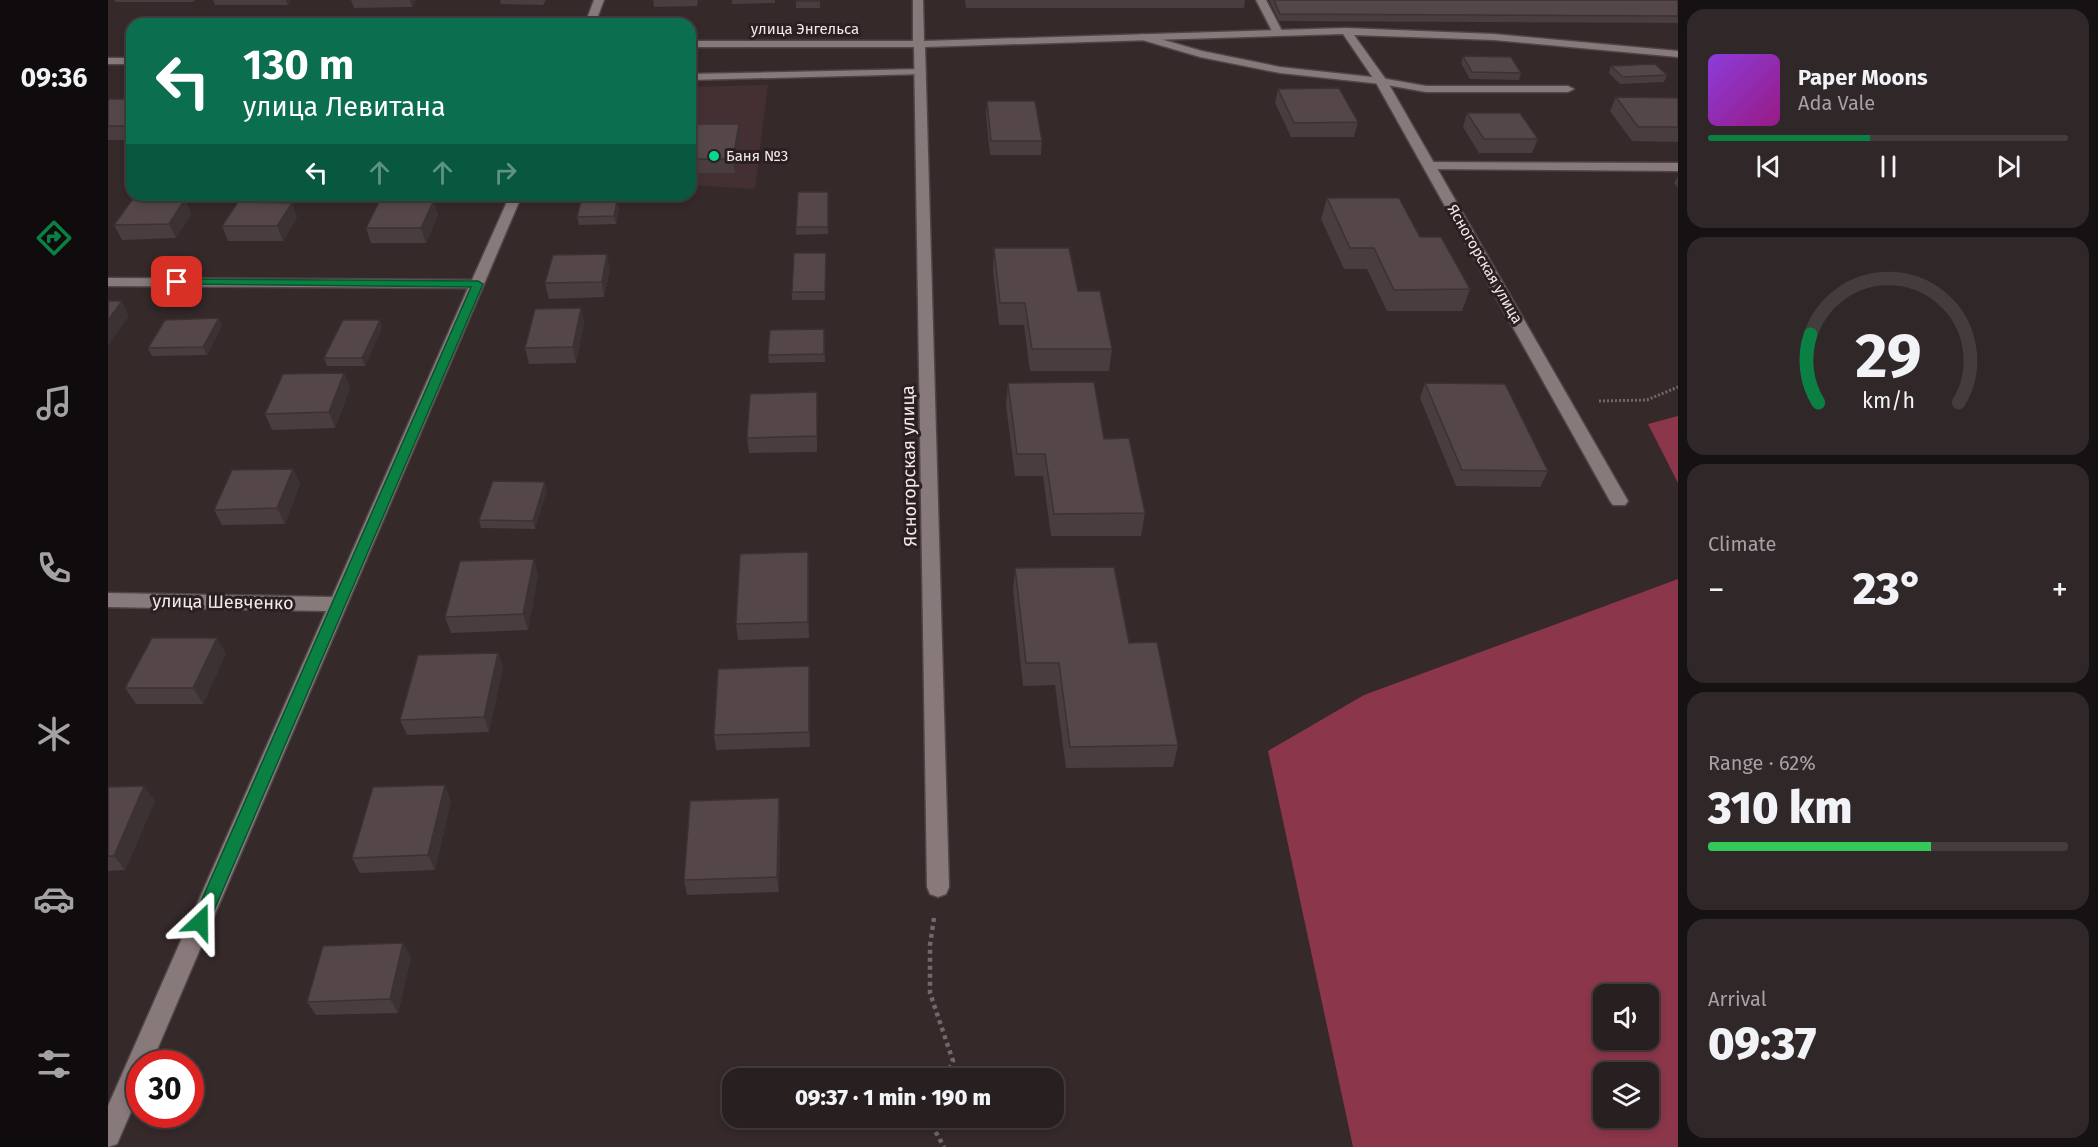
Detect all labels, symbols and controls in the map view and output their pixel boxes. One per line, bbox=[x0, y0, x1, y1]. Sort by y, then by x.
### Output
street label: улица Энгельса bbox=[751, 20, 859, 38]
text: 130 m bbox=[243, 40, 354, 90]
icon: left bbox=[144, 42, 222, 120]
text: 09:36 bbox=[21, 62, 87, 94]
text: Paper Moons bbox=[1798, 64, 1928, 91]
text: улица Левитана bbox=[243, 91, 446, 123]
text: Ada Vale bbox=[1798, 91, 1875, 115]
place label: Баня №3 bbox=[726, 147, 788, 165]
marker: Баня №3 bbox=[707, 149, 721, 163]
icon: previous bbox=[1752, 150, 1785, 183]
icon: pause bbox=[1872, 150, 1905, 183]
icon: next bbox=[1992, 150, 2025, 183]
icon: left bbox=[300, 156, 333, 189]
icon: ahead bbox=[363, 156, 396, 189]
icon: ahead bbox=[426, 156, 459, 189]
icon: right bbox=[489, 156, 522, 189]
street label: Ясногорская улица bbox=[1444, 201, 1526, 327]
icon: directions bbox=[33, 217, 75, 259]
pin bbox=[151, 256, 202, 307]
icon: arrive bbox=[160, 265, 193, 298]
text: 29 bbox=[1855, 319, 1921, 394]
icon: music bbox=[33, 382, 75, 424]
street label: Ясногорская улица bbox=[897, 385, 921, 547]
text: km/h bbox=[1861, 388, 1915, 414]
text: Climate bbox=[1708, 532, 1776, 556]
icon: phone bbox=[33, 547, 75, 589]
text: 23° bbox=[1853, 562, 1923, 616]
text: − bbox=[1708, 570, 1725, 610]
text: + bbox=[2052, 570, 2068, 610]
street label: улица Шевченко bbox=[152, 590, 294, 614]
icon: climate bbox=[33, 713, 75, 755]
text: Range · 62% bbox=[1708, 751, 1816, 775]
text: 310 km bbox=[1708, 781, 1852, 835]
icon: car bbox=[33, 878, 75, 920]
position arrow bbox=[168, 890, 232, 954]
map controls bbox=[1593, 984, 1659, 1128]
button: sound bbox=[1593, 984, 1659, 1050]
text: Arrival bbox=[1708, 987, 1767, 1011]
text: 09:37 bbox=[1708, 1017, 1816, 1071]
icon: filters bbox=[33, 1043, 75, 1085]
speed limit sign: 30 bbox=[126, 1050, 204, 1128]
button: layers bbox=[1593, 1062, 1659, 1128]
text: 09:37 · 1 min · 190 m bbox=[795, 1084, 991, 1111]

